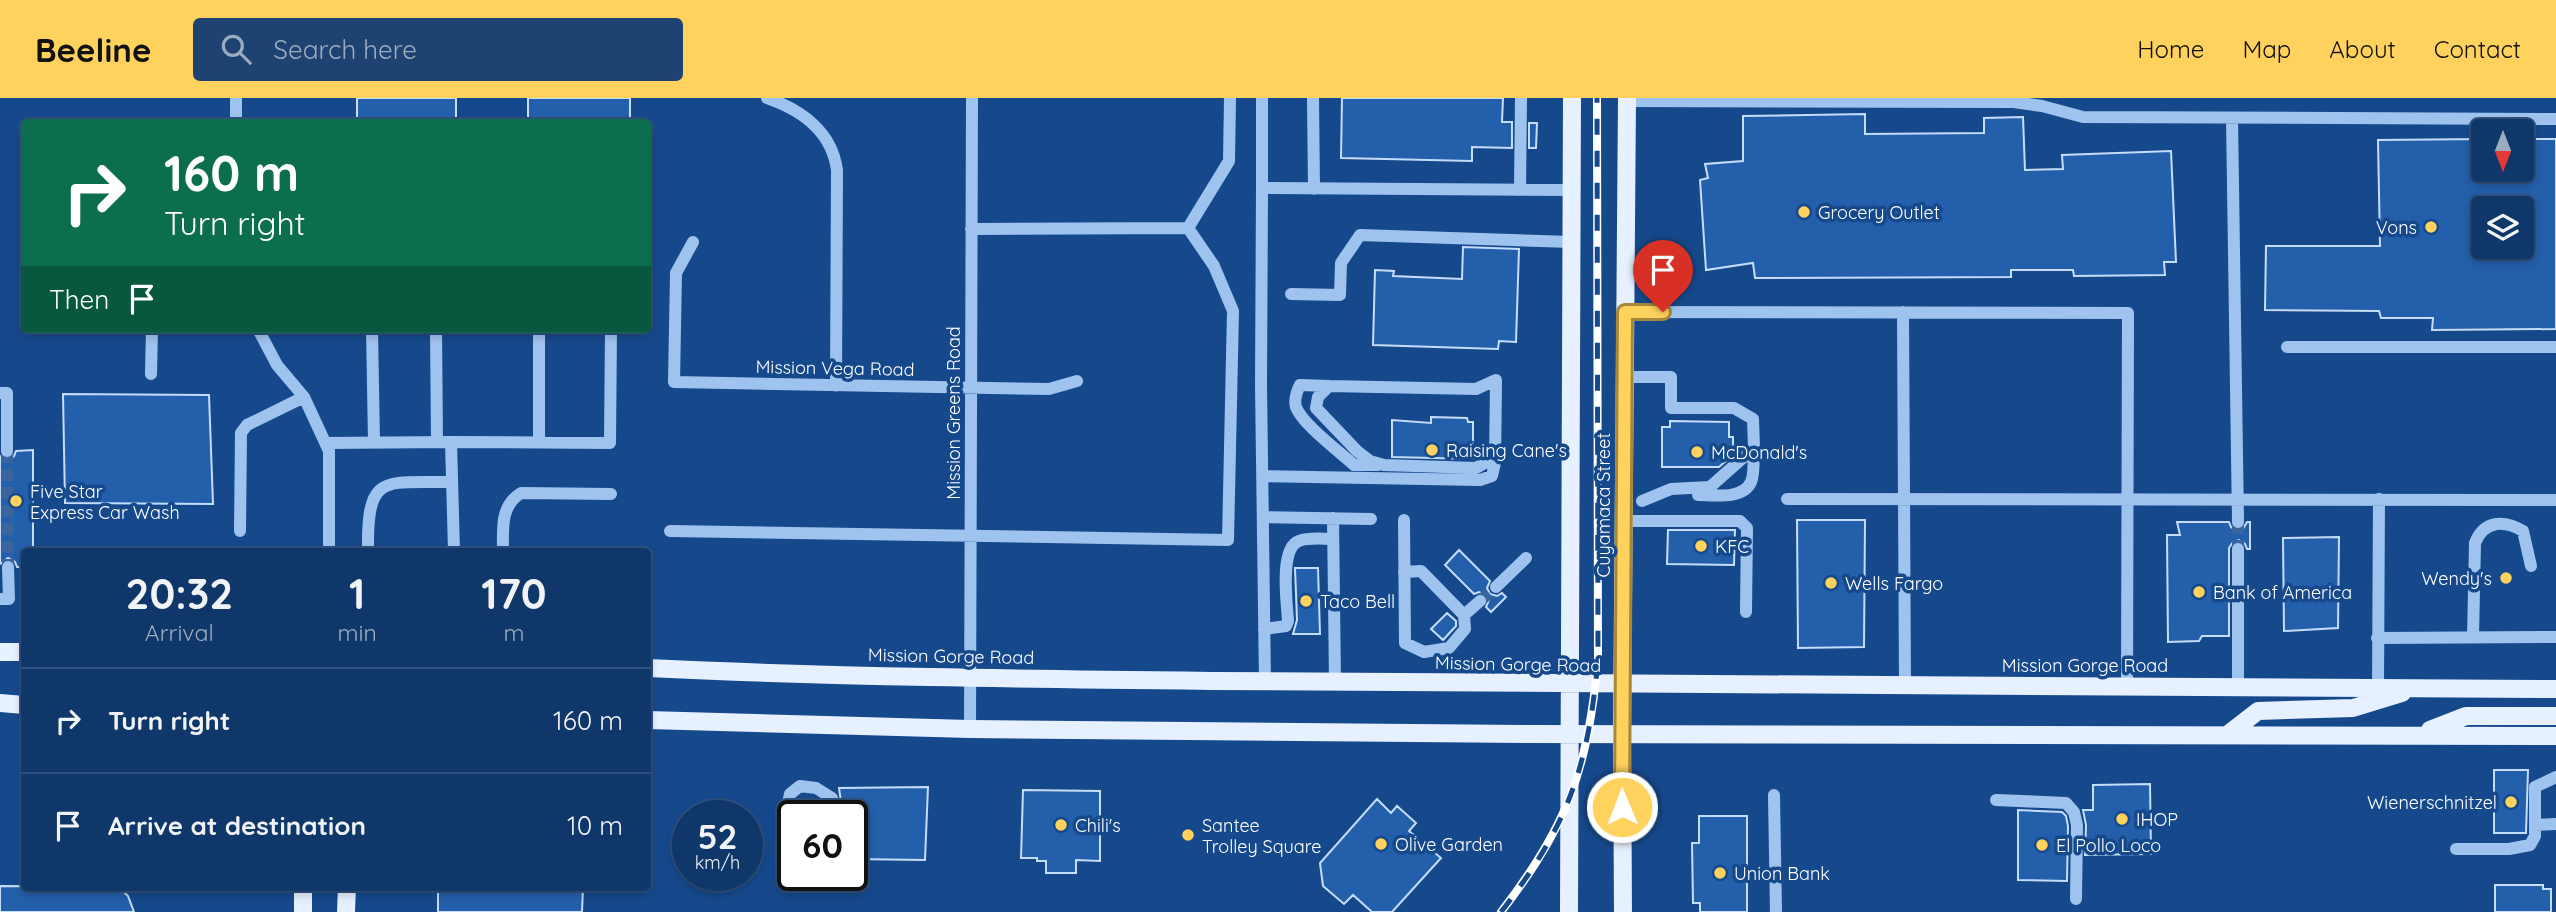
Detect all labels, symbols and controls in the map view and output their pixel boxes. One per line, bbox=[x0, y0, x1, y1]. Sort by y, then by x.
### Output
search box bbox=[193, 18, 683, 81]
text: Beeline bbox=[35, 29, 151, 70]
icon: search bbox=[217, 30, 255, 68]
text: Search here bbox=[273, 33, 417, 66]
text: Home bbox=[2137, 34, 2204, 64]
text: Map bbox=[2242, 34, 2291, 64]
text: About bbox=[2329, 34, 2396, 64]
text: Contact bbox=[2434, 34, 2521, 64]
north arrow bbox=[2471, 119, 2534, 182]
map controls bbox=[2471, 119, 2534, 259]
text: 160 m bbox=[164, 142, 299, 203]
icon: right bbox=[49, 147, 140, 238]
button: layers bbox=[2471, 196, 2534, 259]
place label: Grocery Outlet bbox=[1818, 201, 1940, 224]
text: Turn right bbox=[164, 203, 305, 243]
marker: Grocery Outlet bbox=[1796, 204, 1812, 220]
place label: Vons bbox=[2376, 216, 2417, 239]
marker: Vons bbox=[2423, 219, 2439, 235]
pin bbox=[1633, 240, 1693, 312]
icon: arrive bbox=[1644, 251, 1682, 289]
icon: arrive bbox=[123, 280, 161, 318]
text: Then bbox=[49, 283, 109, 316]
street label: Mission Greens Road bbox=[942, 326, 965, 500]
street label: Mission Vega Road bbox=[755, 355, 915, 381]
street label: Cuyamaca Street bbox=[1592, 433, 1615, 577]
place label: Raising Cane's bbox=[1446, 439, 1567, 462]
place label: McDonald's bbox=[1711, 441, 1807, 464]
marker: Raising Cane's bbox=[1424, 442, 1440, 458]
marker: McDonald's bbox=[1689, 444, 1705, 460]
place label: Five Star Express Car Wash bbox=[30, 480, 180, 524]
marker: Five Star Express Car Wash bbox=[8, 493, 24, 509]
place label: KFC bbox=[1715, 535, 1749, 558]
marker: KFC bbox=[1693, 538, 1709, 554]
text: 20:32 bbox=[126, 567, 233, 620]
text: 1 bbox=[349, 567, 365, 620]
text: 170 bbox=[481, 567, 547, 620]
place label: Wendy's bbox=[2421, 567, 2492, 590]
marker: Wendy's bbox=[2498, 570, 2514, 586]
place label: Wells Fargo bbox=[1845, 572, 1943, 595]
marker: Wells Fargo bbox=[1823, 575, 1839, 591]
place label: Bank of America bbox=[2213, 581, 2352, 604]
marker: Bank of America bbox=[2191, 584, 2207, 600]
place label: Taco Bell bbox=[1320, 590, 1395, 613]
marker: Taco Bell bbox=[1298, 593, 1314, 609]
text: Arrival bbox=[145, 618, 214, 647]
text: min bbox=[338, 618, 377, 647]
text: m bbox=[503, 618, 524, 647]
street label: Mission Gorge Road bbox=[868, 643, 1034, 669]
street label: Mission Gorge Road bbox=[1435, 651, 1601, 677]
street label: Mission Gorge Road bbox=[2002, 654, 2168, 677]
icon: right bbox=[49, 702, 87, 740]
text: Turn right bbox=[108, 704, 230, 737]
text: 160 m bbox=[553, 704, 623, 737]
position arrow bbox=[1585, 770, 1659, 844]
place label: Wienerschnitzel bbox=[2367, 791, 2497, 814]
marker: Wienerschnitzel bbox=[2503, 794, 2519, 810]
speed limit sign: 60 bbox=[777, 800, 868, 891]
icon: arrive bbox=[49, 807, 87, 845]
place label: IHOP bbox=[2136, 808, 2178, 831]
text: Arrive at destination bbox=[108, 809, 366, 842]
text: 10 m bbox=[567, 809, 623, 842]
marker: IHOP bbox=[2114, 811, 2130, 827]
text: 52 bbox=[697, 814, 738, 858]
place label: Chili's bbox=[1075, 814, 1121, 837]
place label: Santee Trolley Square bbox=[1202, 814, 1321, 858]
marker: Chili's bbox=[1053, 817, 1069, 833]
marker: Santee Trolley Square bbox=[1180, 827, 1196, 843]
place label: Olive Garden bbox=[1395, 833, 1503, 856]
place label: El Pollo Loco bbox=[2056, 834, 2161, 857]
marker: Olive Garden bbox=[1373, 836, 1389, 852]
marker: El Pollo Loco bbox=[2034, 837, 2050, 853]
text: km/h bbox=[695, 851, 740, 874]
place label: Union Bank bbox=[1734, 862, 1830, 885]
marker: Union Bank bbox=[1712, 865, 1728, 881]

